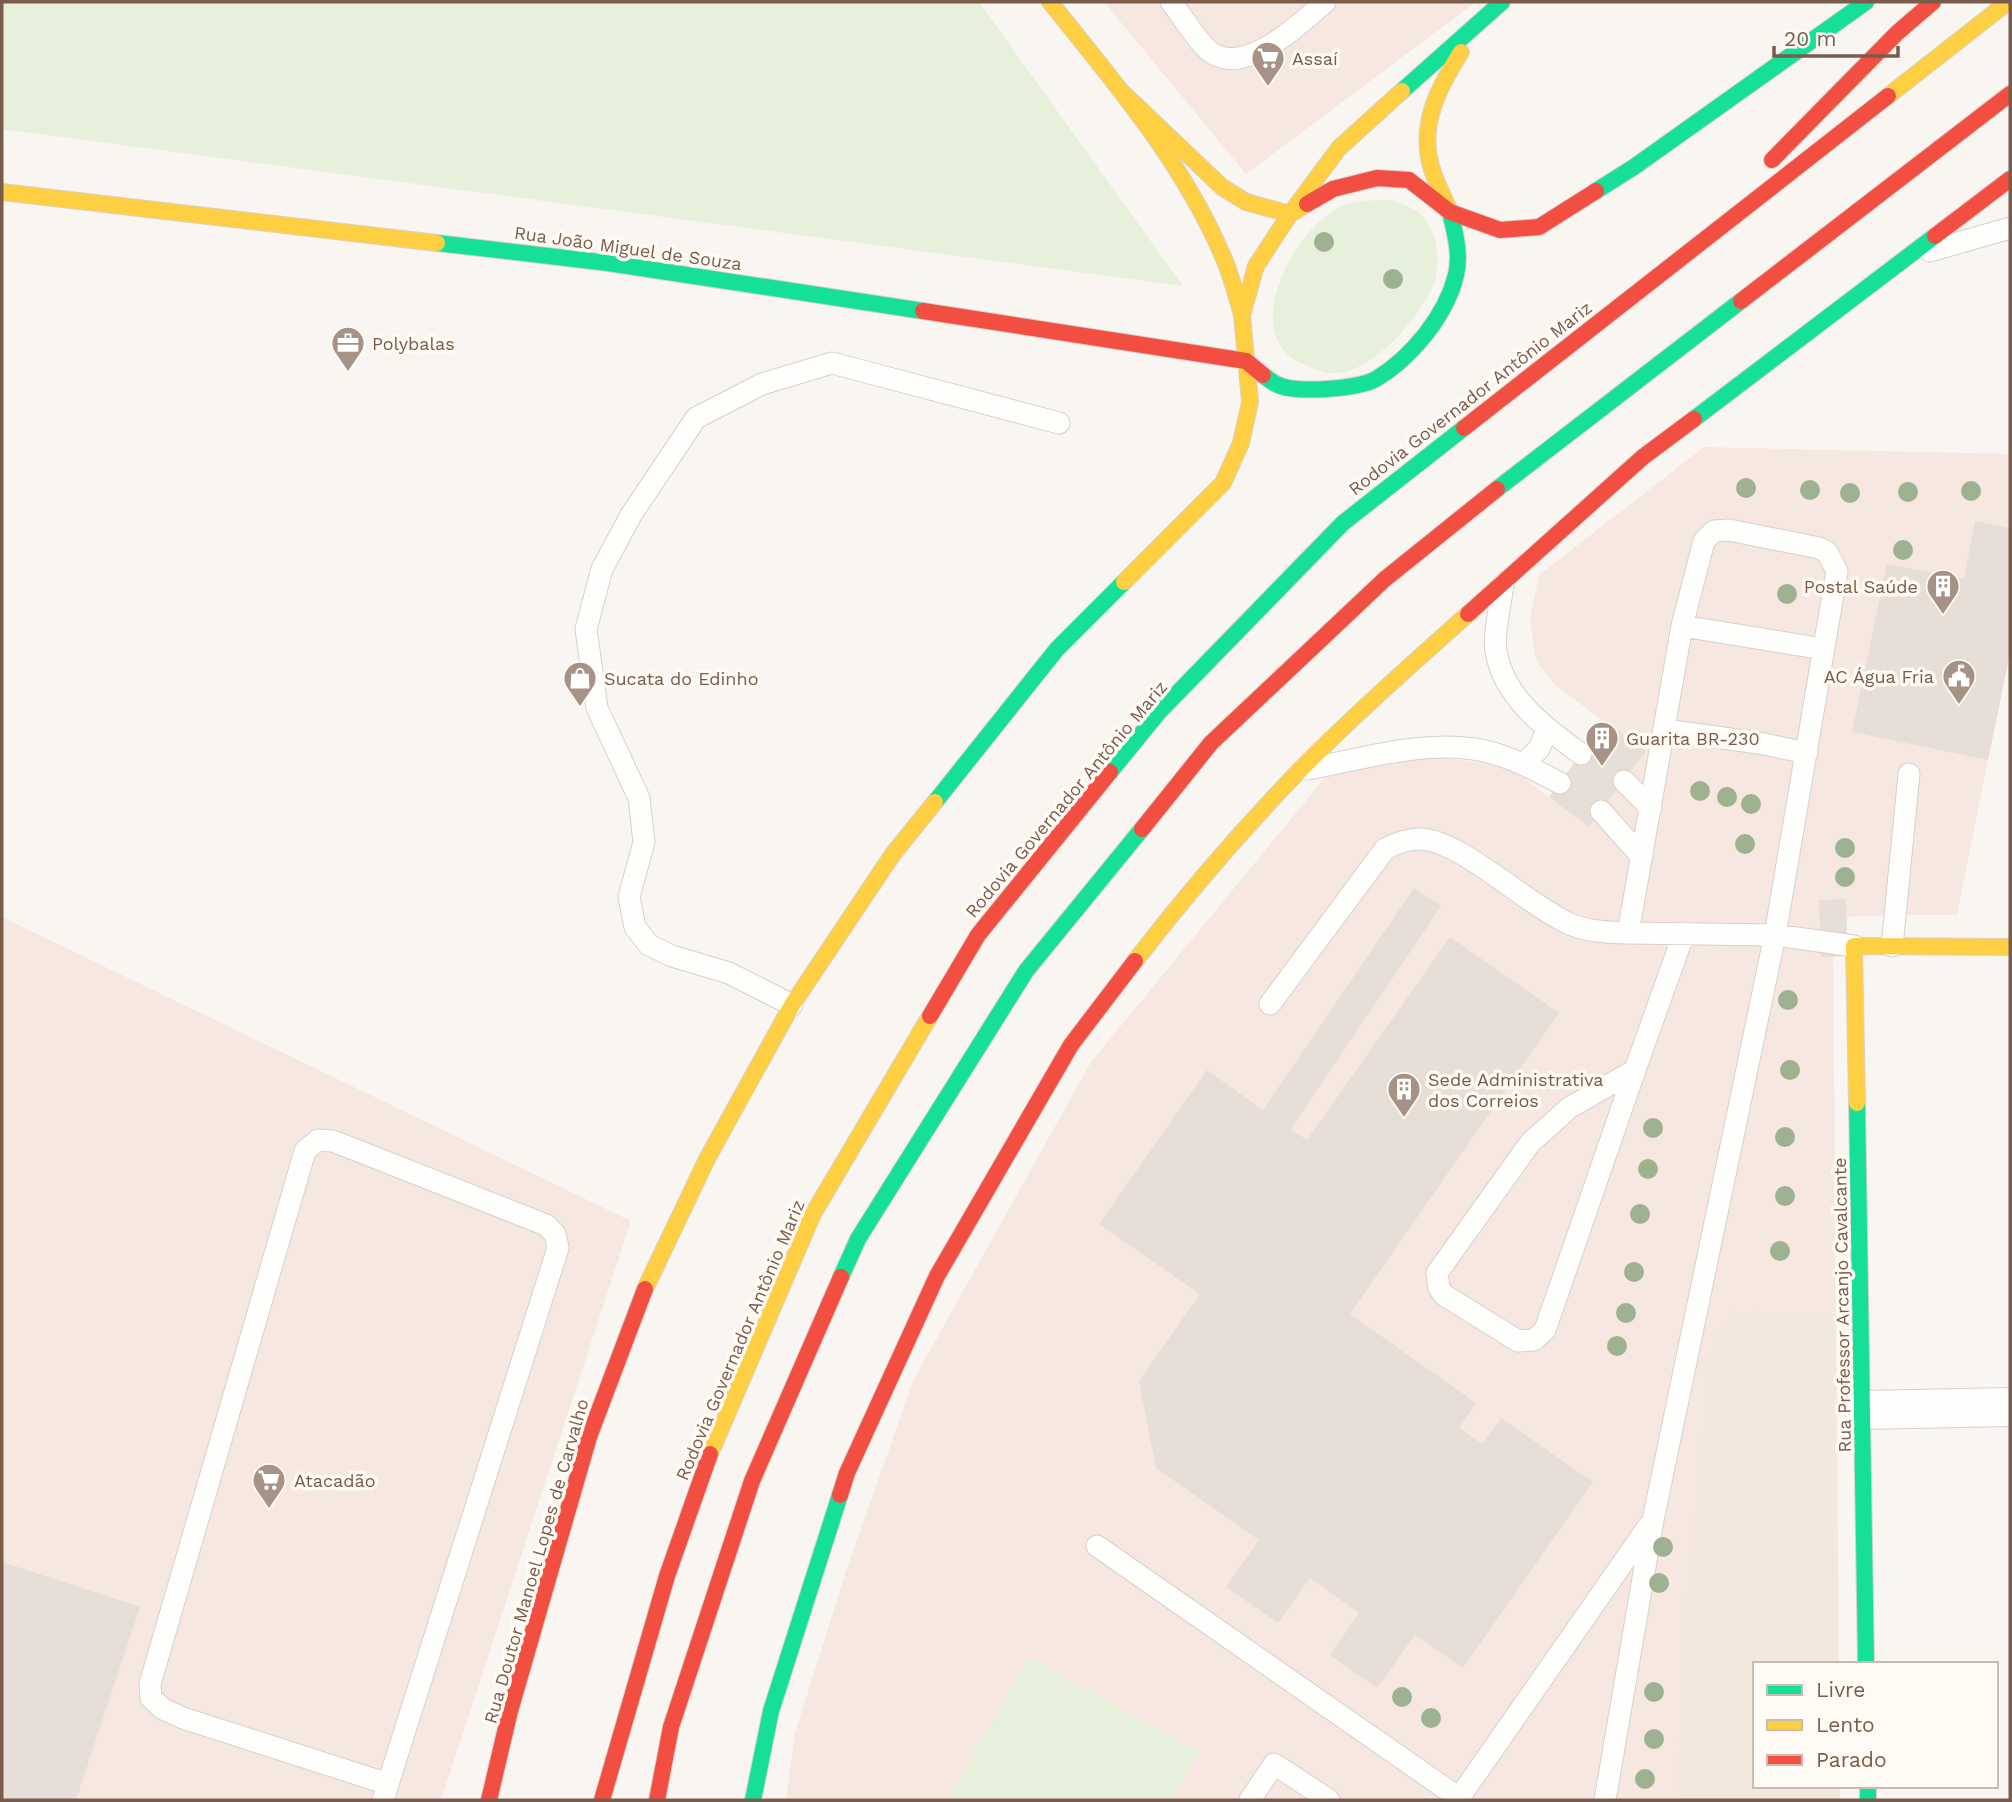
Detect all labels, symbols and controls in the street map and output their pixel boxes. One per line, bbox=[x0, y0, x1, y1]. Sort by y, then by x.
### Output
scale bar bbox=[1774, 14, 1898, 58]
text: 20 m bbox=[1784, 26, 1836, 51]
supermarket icon: Assaí bbox=[1249, 39, 1287, 88]
place label: Assaí bbox=[1292, 48, 1338, 69]
street label: Rua João Miguel de Souza bbox=[513, 222, 743, 274]
street label: Rodovia Governador Antônio Mariz bbox=[1344, 297, 1596, 499]
office icon: Polybalas bbox=[329, 324, 367, 373]
place label: Polybalas bbox=[372, 333, 455, 354]
building icon: Postal Saúde bbox=[1924, 567, 1962, 616]
place label: Postal Saúde bbox=[1804, 576, 1918, 597]
public building icon: AC Água Fria bbox=[1940, 657, 1978, 706]
shop icon: Sucata do Edinho bbox=[561, 659, 599, 708]
place label: AC Água Fria bbox=[1824, 666, 1934, 687]
place label: Sucata do Edinho bbox=[604, 668, 758, 689]
street label: Rodovia Governador Antônio Mariz bbox=[961, 676, 1171, 922]
building icon: Guarita BR-230 bbox=[1583, 719, 1621, 768]
place label: Guarita BR-230 bbox=[1626, 728, 1760, 749]
place label: Sede Administrativa dos Correios bbox=[1428, 1069, 1603, 1111]
building icon: Sede Administrativa dos Correios bbox=[1385, 1070, 1423, 1119]
street label: Rua Professor Arcanjo Cavalcante bbox=[1829, 1157, 1855, 1453]
street label: Rodovia Governador Antônio Mariz bbox=[671, 1197, 809, 1483]
street label: Rua Doutor Manoel Lopes de Carvalho bbox=[479, 1396, 593, 1726]
supermarket icon: Atacadão bbox=[250, 1461, 288, 1510]
place label: Atacadão bbox=[294, 1470, 376, 1491]
legend bbox=[1753, 1662, 1998, 1788]
text: Livre bbox=[1816, 1677, 1865, 1702]
text: Lento bbox=[1816, 1712, 1875, 1737]
text: Parado bbox=[1816, 1747, 1887, 1772]

